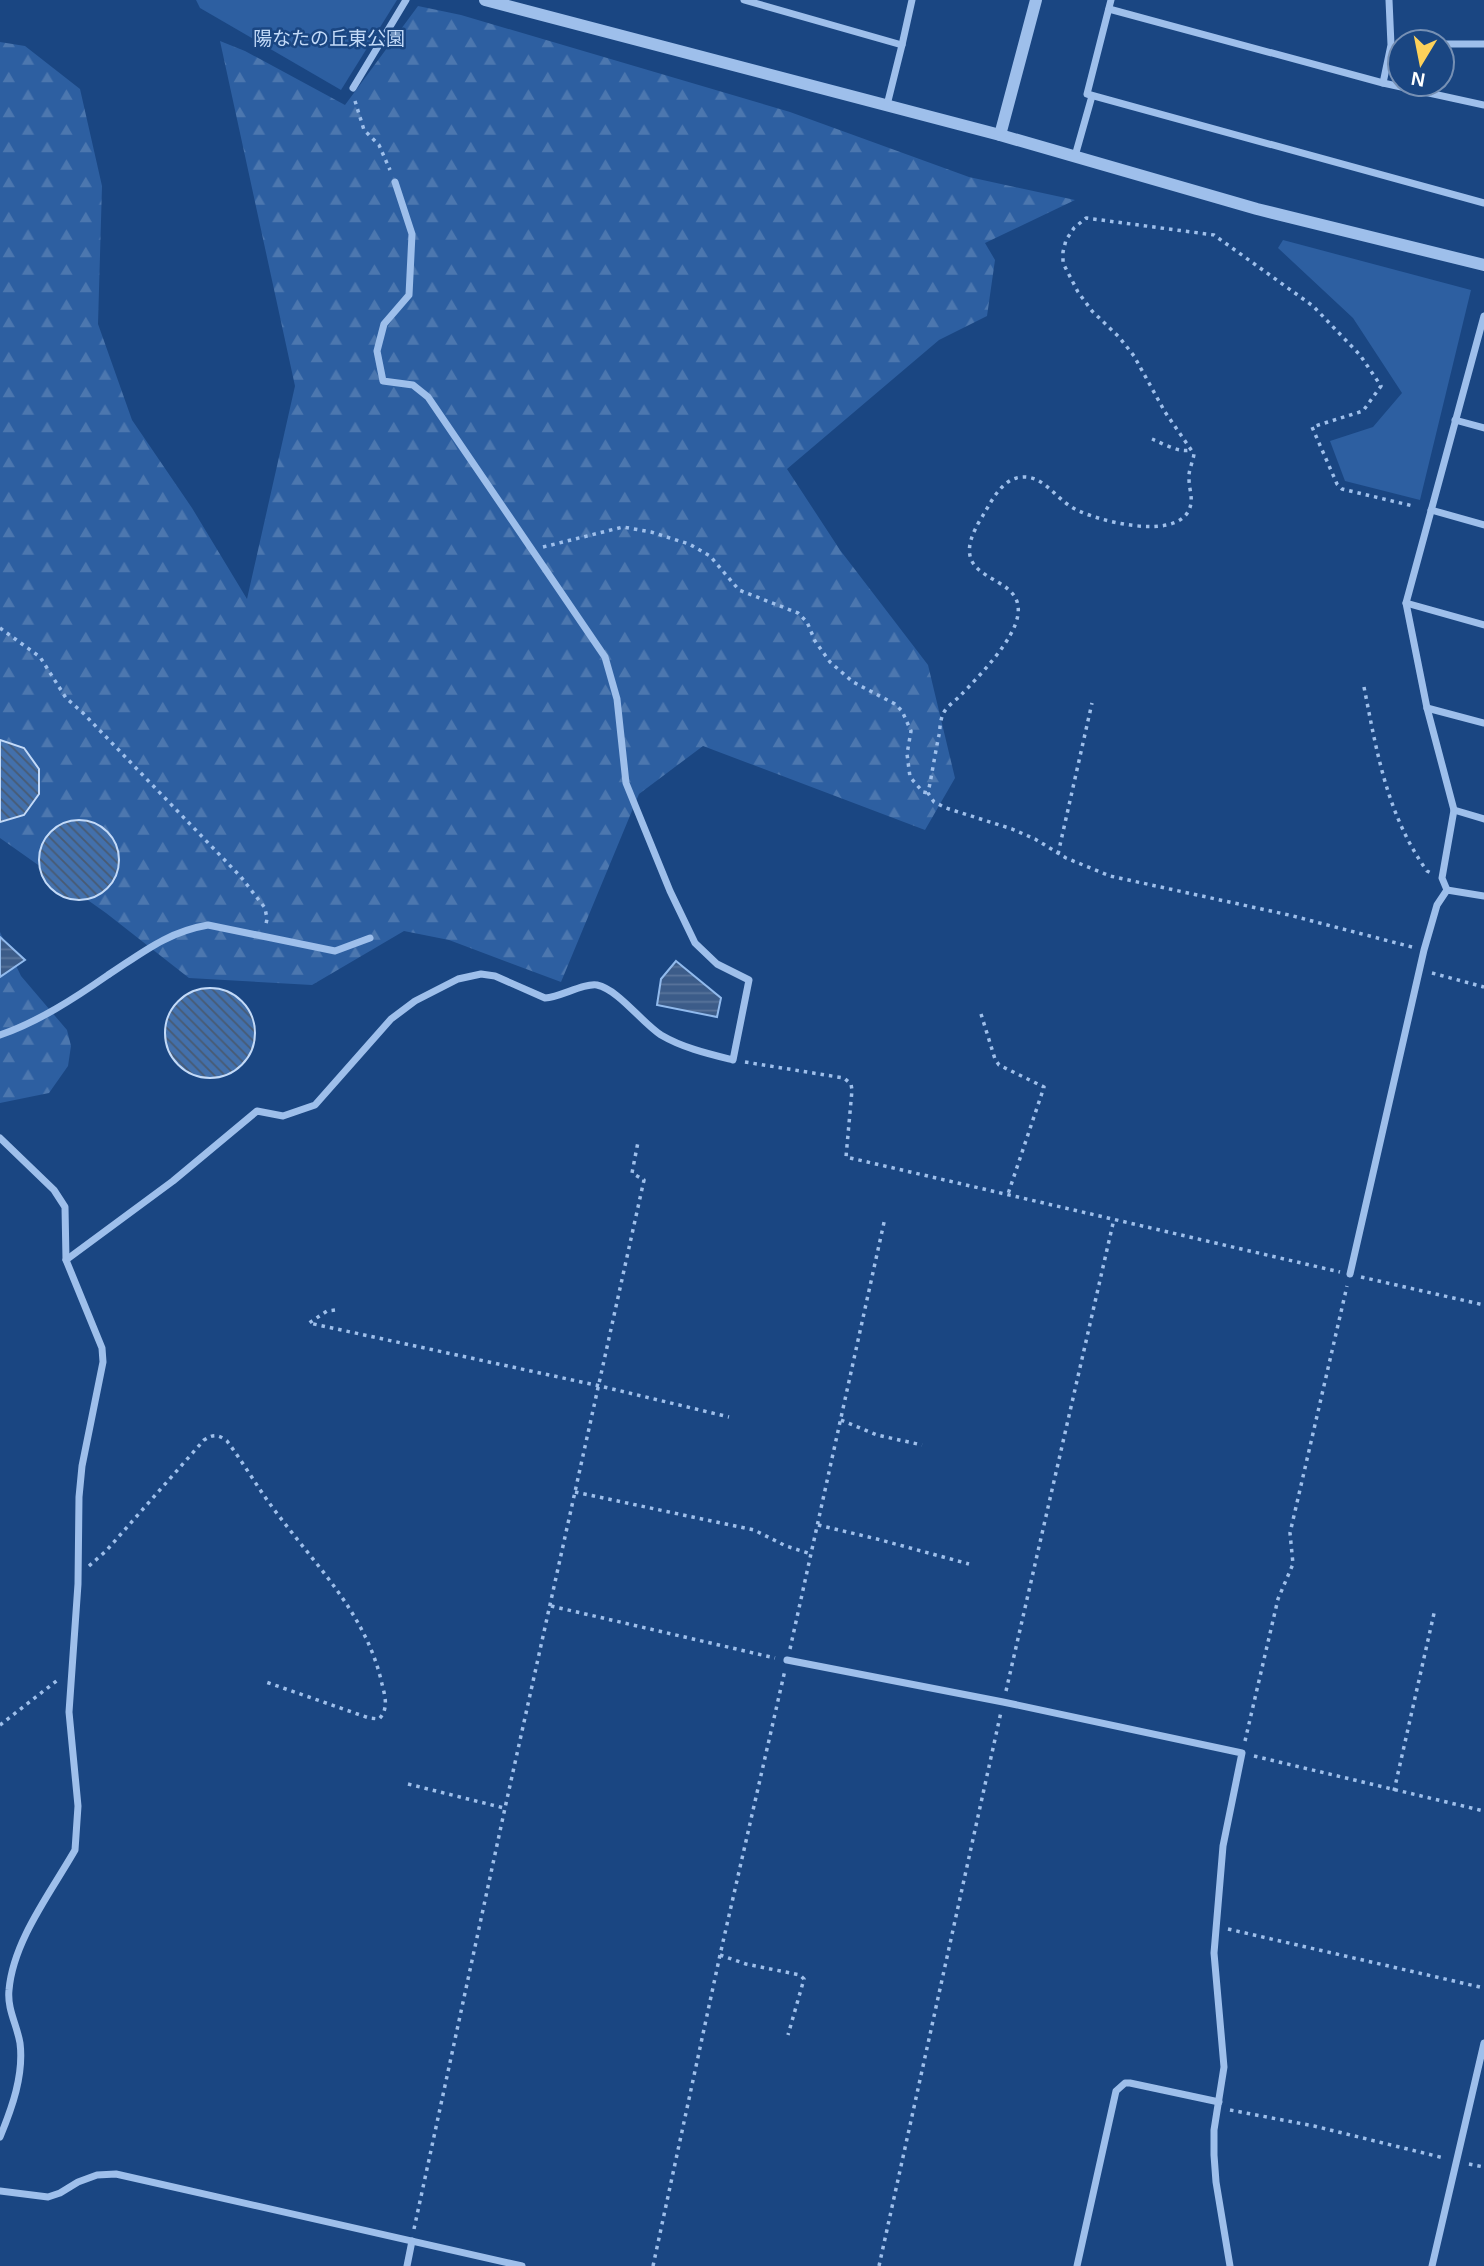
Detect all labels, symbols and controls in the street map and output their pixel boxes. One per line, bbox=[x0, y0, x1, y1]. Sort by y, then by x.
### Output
park label: 陽なたの丘東公園 bbox=[253, 28, 405, 49]
north arrow bbox=[1386, 28, 1456, 98]
text: N bbox=[1410, 68, 1427, 91]

